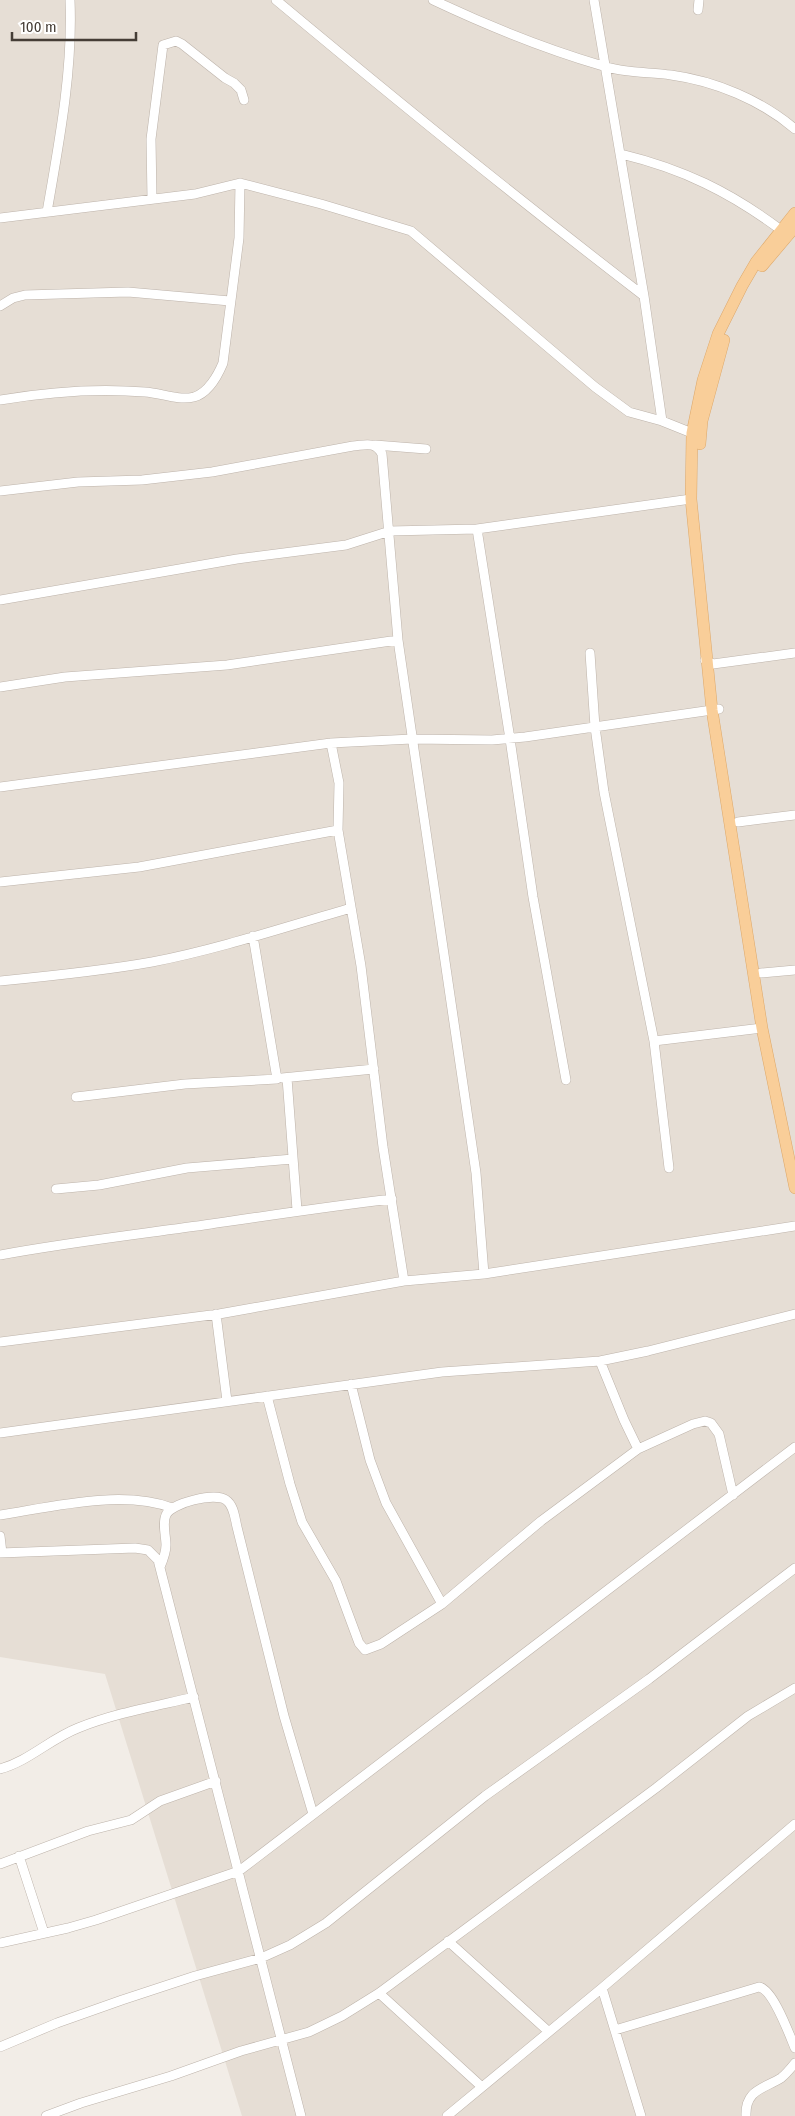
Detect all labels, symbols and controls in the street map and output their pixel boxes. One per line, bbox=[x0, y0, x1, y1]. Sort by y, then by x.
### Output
scale bar bbox=[12, 10, 136, 42]
text: 100 m bbox=[20, 18, 57, 36]

